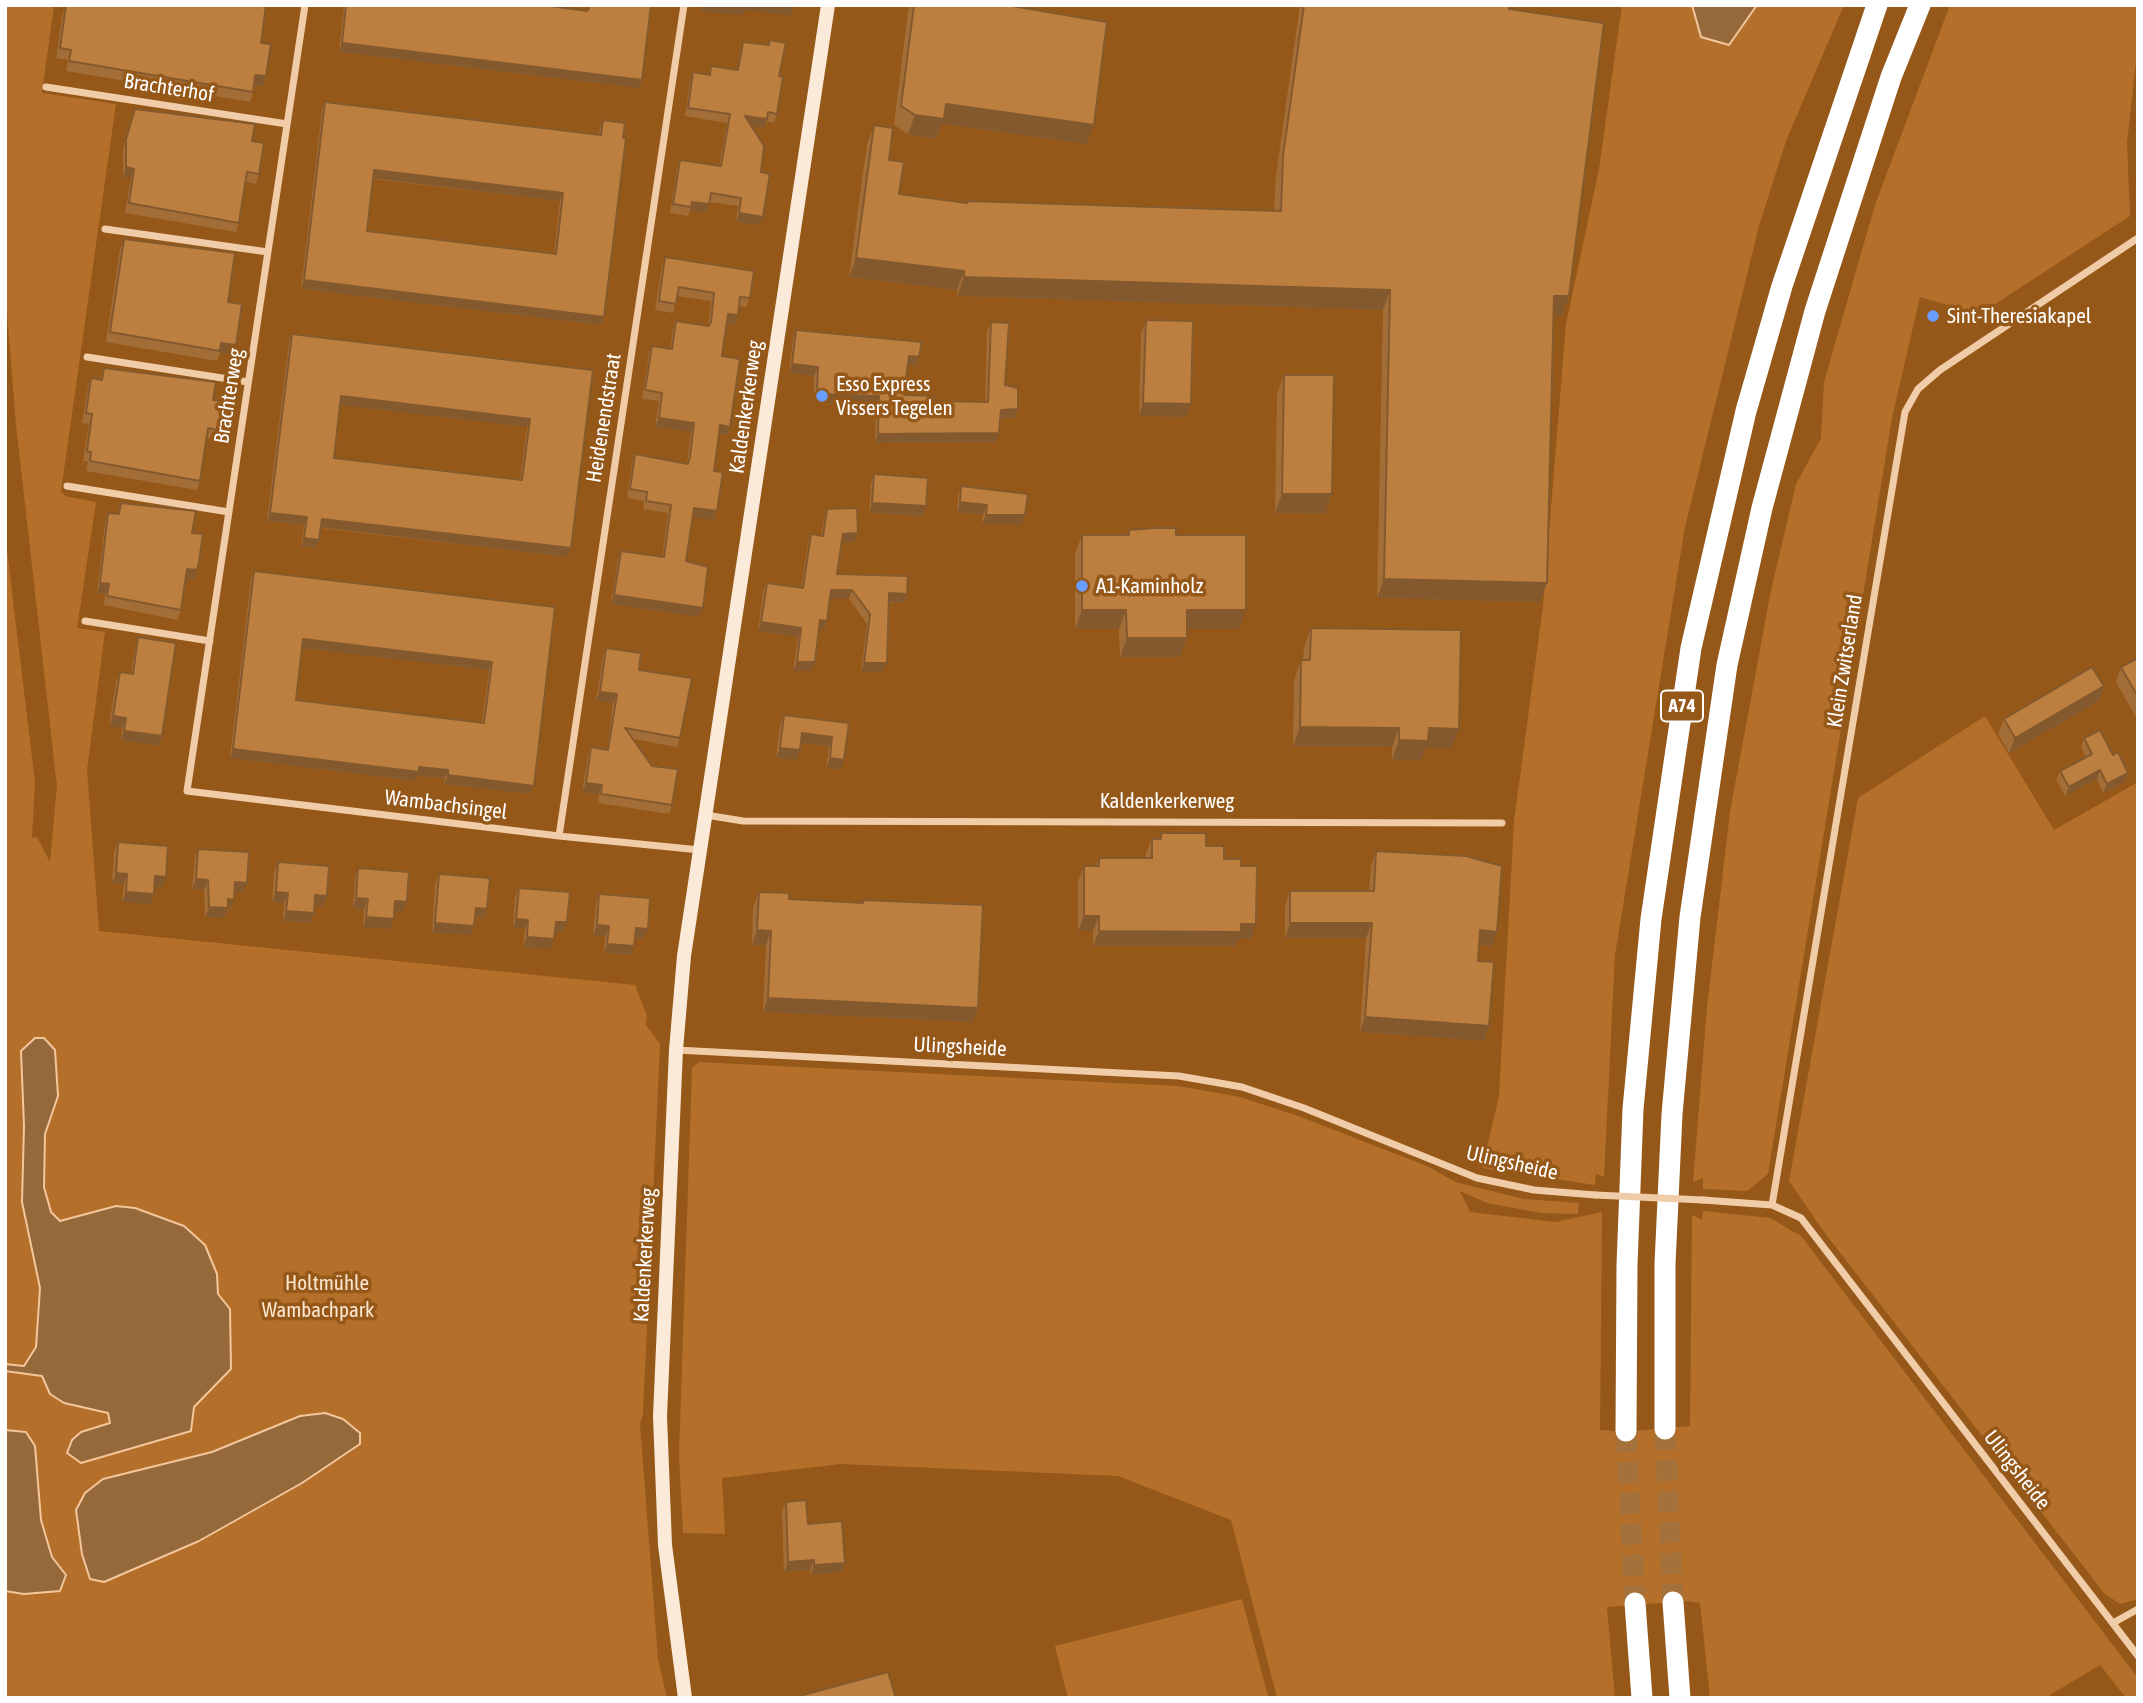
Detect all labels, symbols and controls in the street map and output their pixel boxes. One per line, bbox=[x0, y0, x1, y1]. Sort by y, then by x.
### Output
street label: Brachterhof bbox=[122, 68, 216, 108]
place label: Sint-Theresiakapel bbox=[1947, 303, 2091, 329]
marker: Sint-Theresiakapel bbox=[1925, 308, 1941, 324]
street label: Kaldenkerkerweg bbox=[724, 339, 768, 475]
street label: Brachterweg bbox=[209, 347, 249, 445]
street label: Heidenendstraat bbox=[581, 351, 627, 485]
place label: Esso Express Vissers Tegelen bbox=[836, 371, 953, 421]
marker: Esso Express Vissers Tegelen bbox=[814, 388, 830, 404]
place label: A1-Kaminholz bbox=[1096, 573, 1203, 599]
marker: A1-Kaminholz bbox=[1074, 578, 1090, 594]
street label: Klein Zwitserland bbox=[1822, 593, 1868, 729]
road number: A74 bbox=[1661, 691, 1703, 722]
street label: Wambachsingel bbox=[383, 785, 509, 825]
street label: Kaldenkerkerweg bbox=[1100, 788, 1234, 814]
street label: Ulingsheide bbox=[913, 1032, 1007, 1062]
street label: Ulingsheide bbox=[1464, 1140, 1560, 1186]
street label: Kaldenkerkerweg bbox=[629, 1187, 661, 1323]
park label: Holtmühle bbox=[285, 1270, 369, 1296]
park label: Wambachpark bbox=[262, 1297, 374, 1323]
street label: Ulingsheide bbox=[1978, 1425, 2056, 1515]

